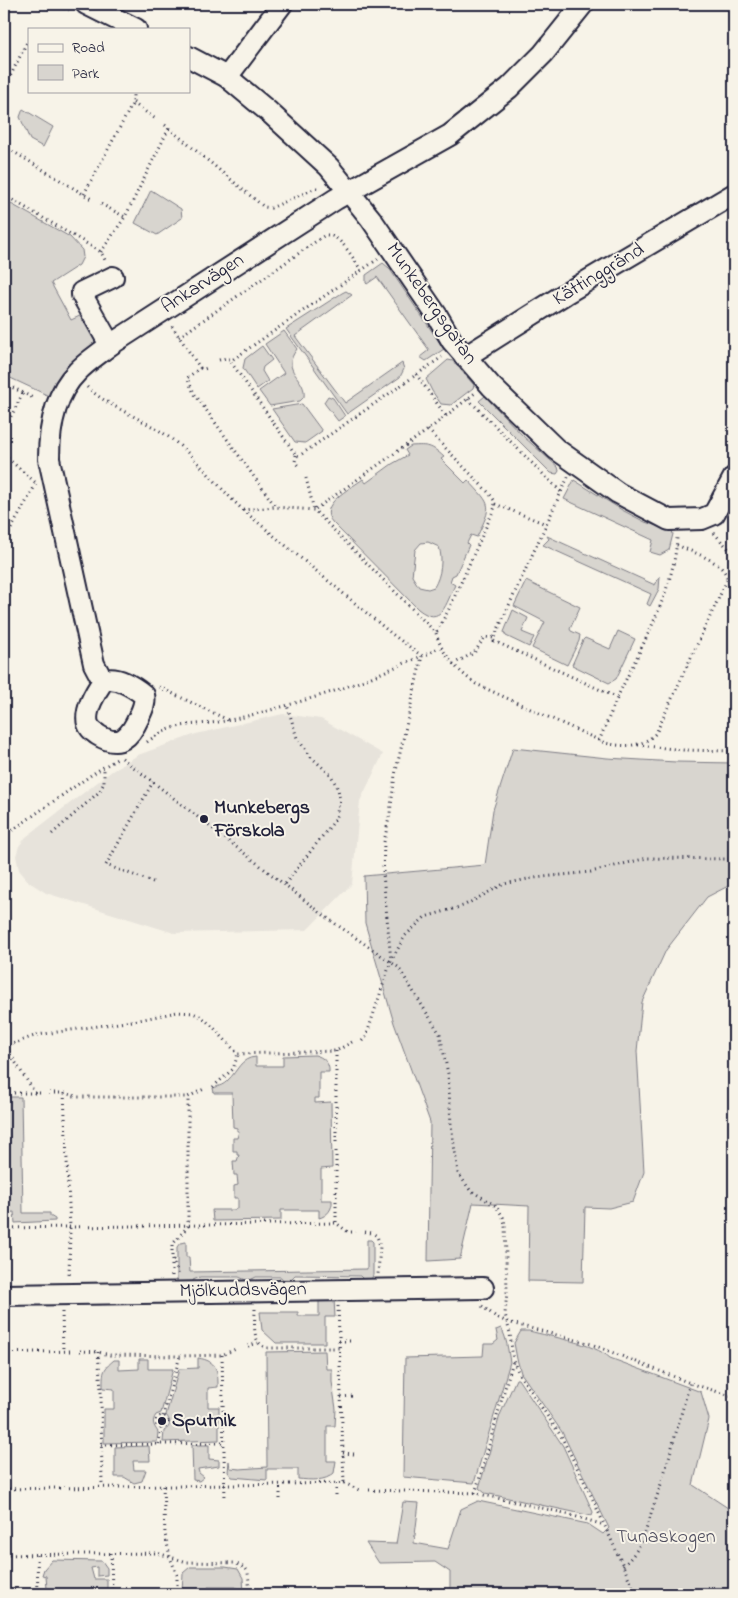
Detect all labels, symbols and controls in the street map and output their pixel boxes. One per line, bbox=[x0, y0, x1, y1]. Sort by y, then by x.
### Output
legend bbox=[28, 28, 190, 92]
text: Road bbox=[72, 37, 105, 59]
text: Park bbox=[72, 63, 100, 85]
street label: Kättinggränd bbox=[548, 236, 651, 315]
street label: Munkebergsgatan bbox=[377, 237, 484, 372]
street label: Ankarvägen bbox=[156, 246, 251, 322]
place label: Munkebergs Förskola bbox=[213, 794, 310, 846]
marker: Munkebergs Förskola bbox=[198, 813, 210, 825]
street label: Mjölkuddsvägen bbox=[179, 1275, 307, 1308]
place label: Sputnik bbox=[172, 1407, 237, 1436]
marker: Sputnik bbox=[156, 1415, 168, 1427]
park label: Tunaskogen bbox=[616, 1523, 716, 1553]

